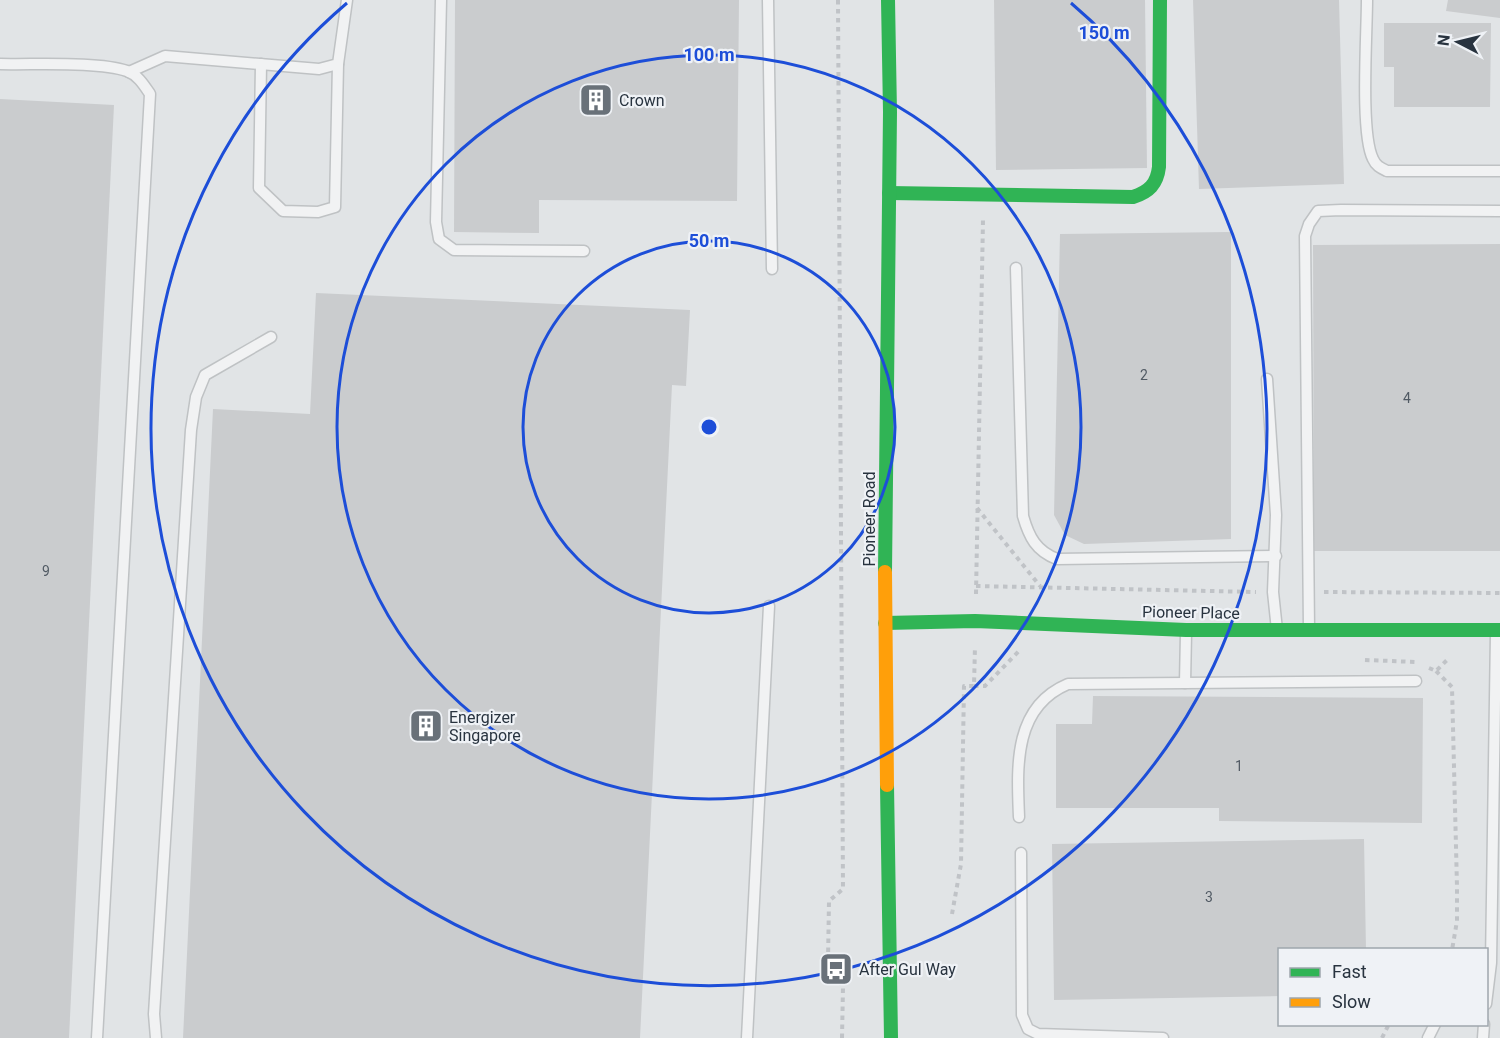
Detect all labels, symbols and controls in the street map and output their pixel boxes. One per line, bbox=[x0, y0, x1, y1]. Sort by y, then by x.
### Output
north arrow bbox=[1428, 12, 1488, 72]
text: 150 m bbox=[1078, 22, 1130, 43]
text: N bbox=[1433, 33, 1454, 47]
text: 100 m bbox=[683, 44, 735, 65]
building icon: Crown bbox=[578, 82, 614, 118]
place label: Crown bbox=[619, 91, 665, 110]
text: 50 m bbox=[689, 230, 729, 251]
house number: 2 bbox=[1140, 367, 1148, 383]
house number: 4 bbox=[1403, 390, 1411, 406]
centre of rings bbox=[699, 417, 719, 437]
street label: Pioneer Road bbox=[860, 471, 879, 567]
house number: 9 bbox=[42, 563, 50, 579]
street label: Pioneer Place bbox=[1142, 602, 1240, 623]
building icon: Energizer Singapore bbox=[408, 708, 444, 744]
place label: Energizer Singapore bbox=[449, 708, 521, 745]
house number: 1 bbox=[1235, 758, 1243, 774]
house number: 3 bbox=[1205, 889, 1213, 905]
legend bbox=[1278, 948, 1488, 1026]
bus stop icon: After Gul Way bbox=[818, 951, 854, 987]
place label: After Gul Way bbox=[859, 960, 956, 979]
text: Fast bbox=[1332, 961, 1367, 982]
text: Slow bbox=[1332, 991, 1371, 1012]

